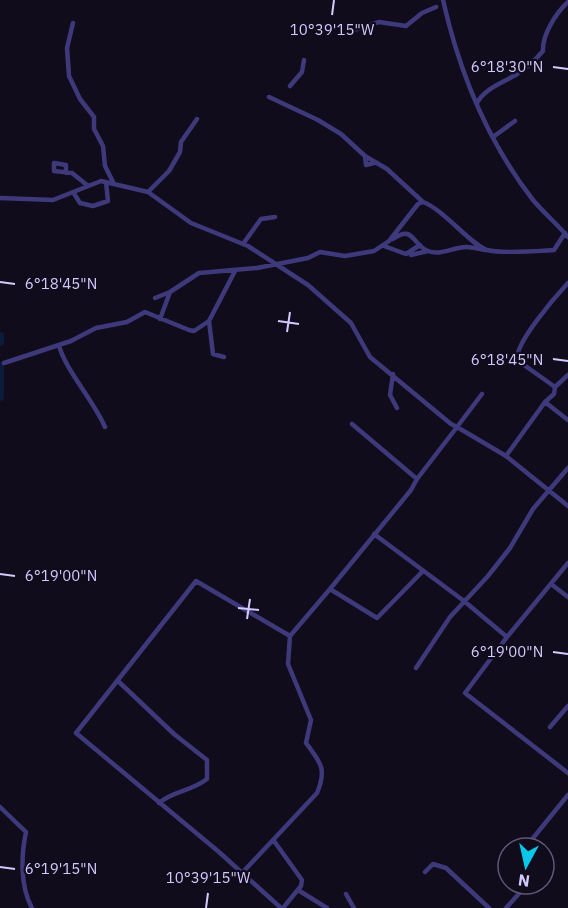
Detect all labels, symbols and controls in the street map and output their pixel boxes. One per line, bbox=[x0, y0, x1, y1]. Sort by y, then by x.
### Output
text: 10°39'15"W bbox=[290, 20, 375, 39]
text: 6°18'30"N bbox=[471, 57, 543, 76]
text: 6°18'45"N bbox=[25, 274, 97, 293]
text: 6°18'45"N bbox=[471, 350, 543, 369]
text: 6°19'00"N bbox=[25, 566, 97, 585]
text: 6°19'00"N bbox=[471, 642, 543, 661]
north arrow bbox=[496, 836, 556, 896]
text: 6°19'15"N bbox=[25, 859, 97, 878]
text: 10°39'15"W bbox=[166, 868, 251, 887]
text: N bbox=[517, 870, 531, 892]

